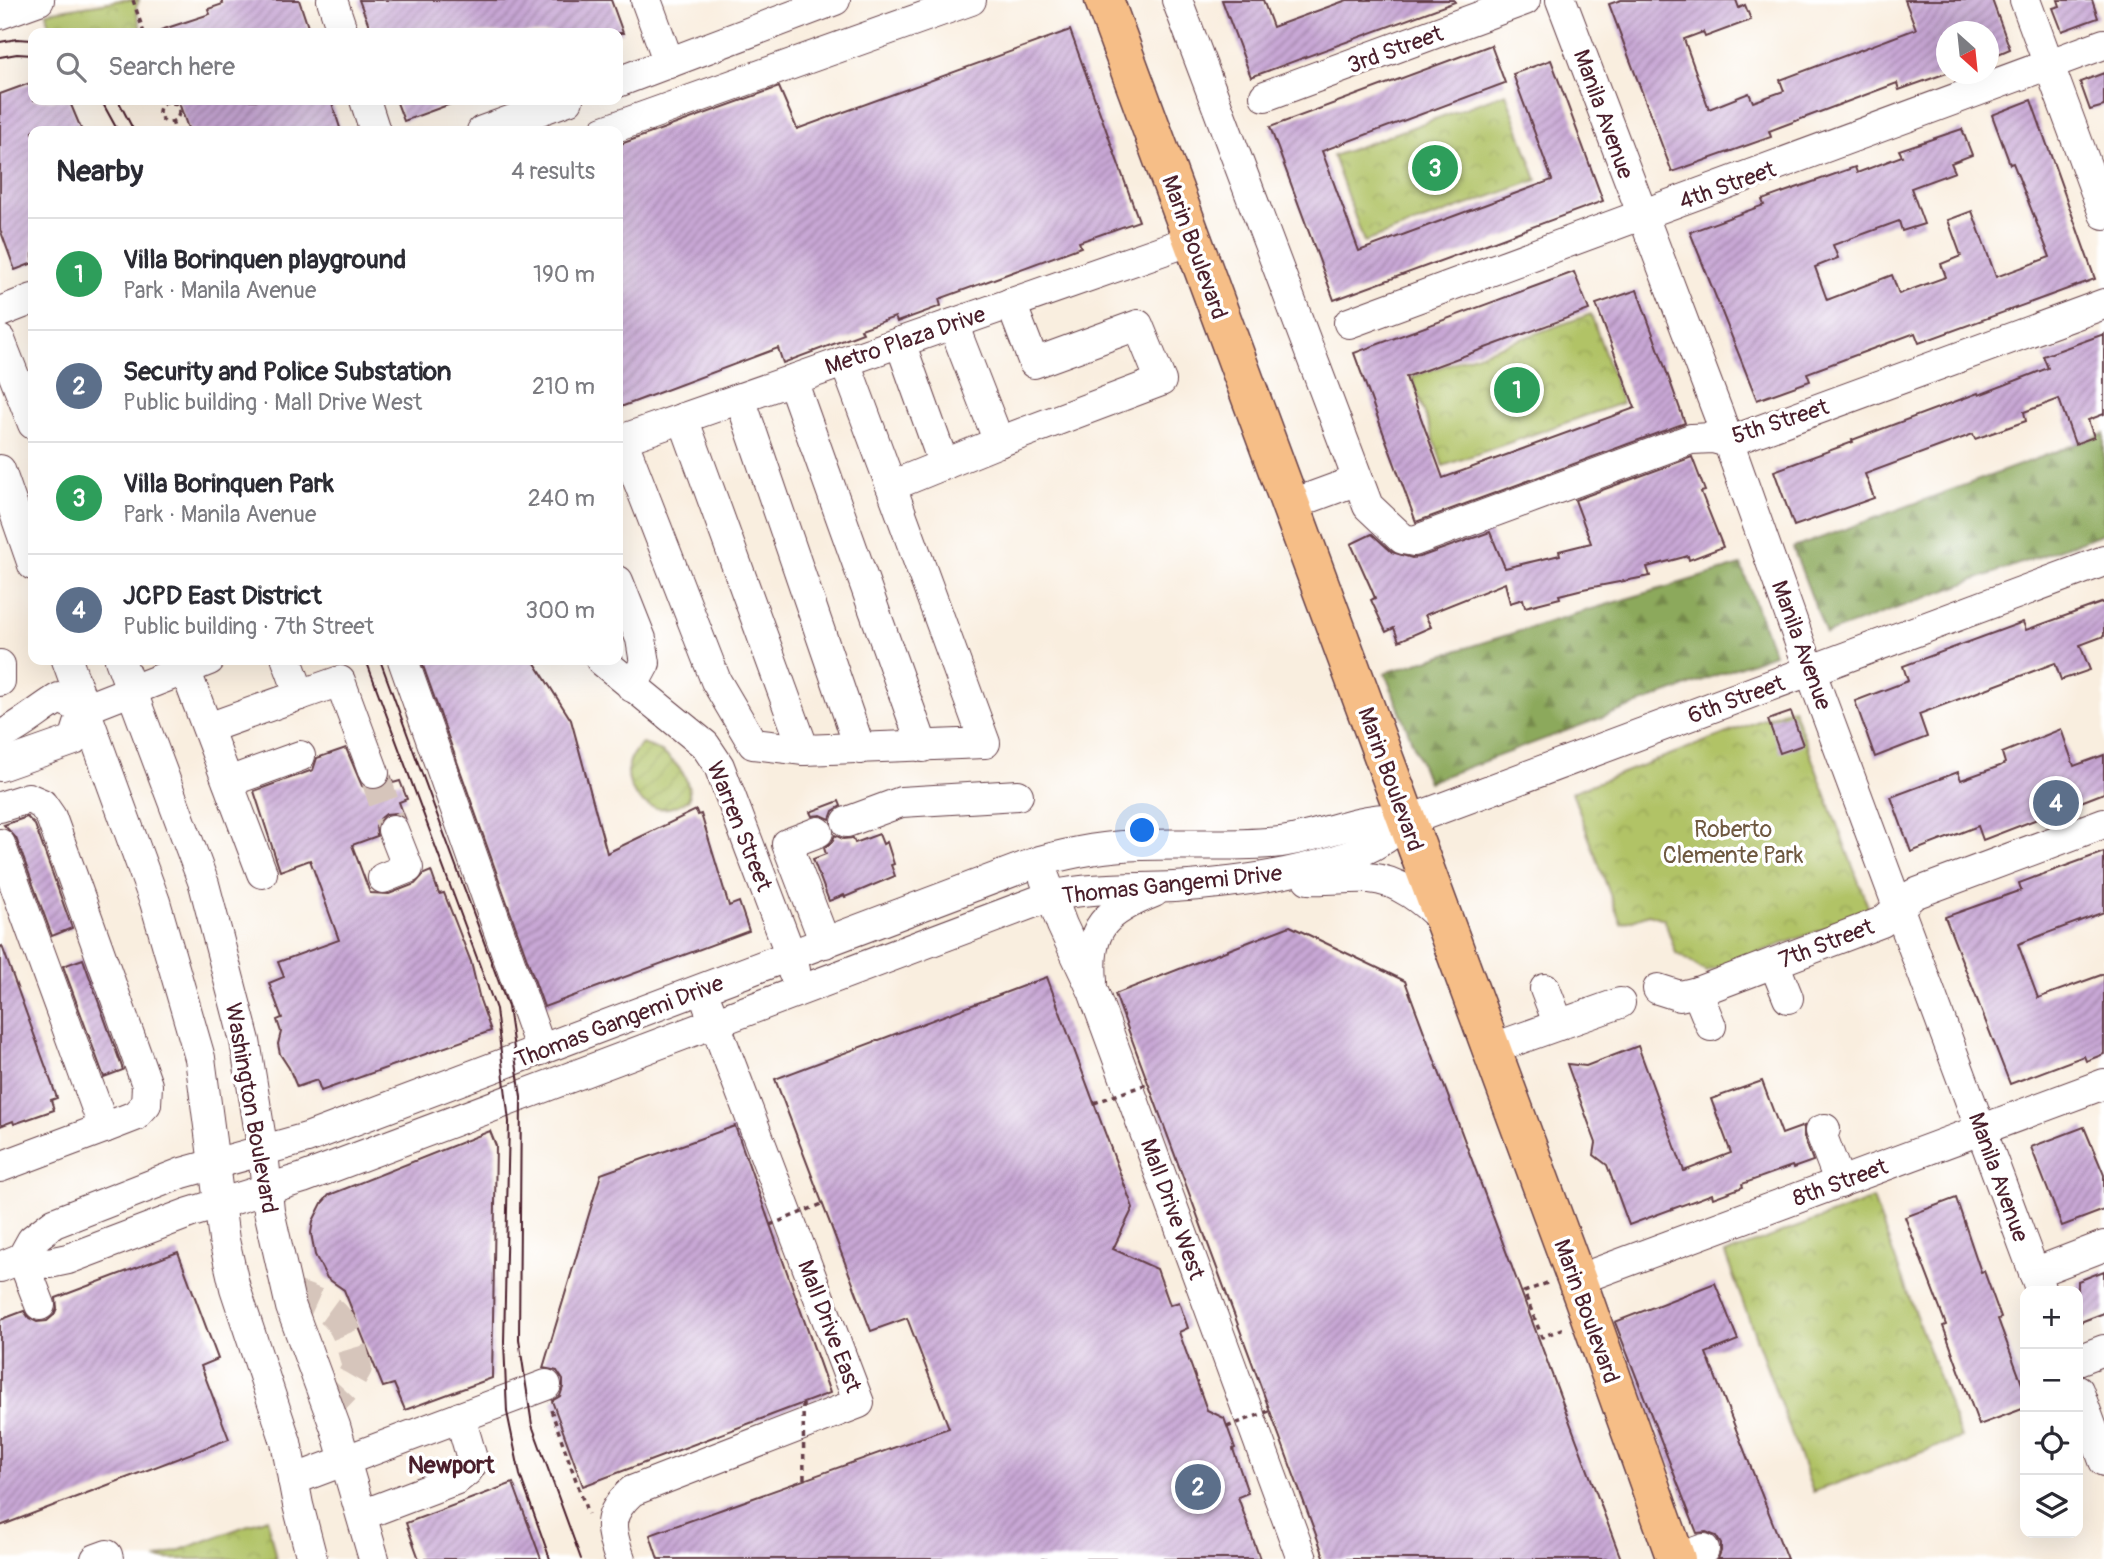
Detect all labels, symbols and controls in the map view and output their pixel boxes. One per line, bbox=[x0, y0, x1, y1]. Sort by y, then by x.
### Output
street label: 3rd Street bbox=[1344, 19, 1447, 80]
north arrow bbox=[1936, 21, 1999, 84]
search box bbox=[28, 28, 623, 105]
street label: Manila Avenue bbox=[1567, 46, 1641, 183]
icon: search bbox=[52, 48, 90, 86]
text: Search here bbox=[108, 51, 235, 83]
pin: 3 bbox=[1412, 142, 1458, 194]
text: Nearby bbox=[56, 153, 143, 190]
street label: 4th Street bbox=[1675, 154, 1780, 216]
text: 4 results bbox=[511, 157, 595, 186]
street label: Marin Boulevard bbox=[1155, 171, 1234, 323]
text: Villa Borinquen playground bbox=[123, 244, 406, 276]
text: 1 bbox=[75, 260, 84, 289]
text: 190 m bbox=[533, 260, 595, 289]
text: Park · Manila Avenue bbox=[123, 276, 316, 305]
street label: Metro Plaza Drive bbox=[821, 299, 990, 382]
text: Security and Police Substation bbox=[123, 356, 452, 388]
pin: 1 bbox=[1494, 364, 1540, 416]
text: 2 bbox=[73, 372, 85, 401]
text: 210 m bbox=[532, 372, 595, 401]
text: Public building · Mall Drive West bbox=[123, 388, 422, 417]
street label: 5th Street bbox=[1728, 392, 1833, 451]
text: Villa Borinquen Park bbox=[123, 468, 334, 500]
text: 3 bbox=[73, 484, 85, 513]
text: 240 m bbox=[528, 484, 595, 513]
text: Park · Manila Avenue bbox=[123, 500, 316, 529]
street label: Manila Avenue bbox=[1765, 577, 1839, 714]
text: JCPD East District bbox=[123, 580, 322, 612]
text: 4 bbox=[72, 596, 86, 625]
text: 300 m bbox=[525, 596, 595, 625]
text: Public building · 7th Street bbox=[123, 612, 374, 641]
street label: 6th Street bbox=[1684, 668, 1789, 730]
street label: Marin Boulevard bbox=[1351, 703, 1430, 855]
street label: Warren Street bbox=[700, 757, 779, 896]
pin: 4 bbox=[2033, 777, 2079, 829]
your location bbox=[1125, 813, 1159, 847]
park label: Roberto Clemente Park bbox=[1663, 815, 1804, 870]
street label: Thomas Gangemi Drive bbox=[1061, 858, 1284, 910]
street label: 7th Street bbox=[1774, 912, 1879, 975]
street label: Thomas Gangemi Drive bbox=[511, 968, 728, 1075]
street label: Washington Boulevard bbox=[219, 1001, 284, 1216]
street label: Manila Avenue bbox=[1962, 1109, 2036, 1246]
street label: Mall Drive West bbox=[1134, 1135, 1212, 1284]
street label: 8th Street bbox=[1789, 1152, 1892, 1213]
street label: Marin Boulevard bbox=[1547, 1235, 1626, 1387]
street label: Mall Drive East bbox=[791, 1256, 868, 1397]
map controls bbox=[2020, 1286, 2083, 1538]
button: + bbox=[2020, 1286, 2083, 1349]
button: − bbox=[2020, 1349, 2083, 1412]
button: locate bbox=[2020, 1412, 2083, 1475]
district label: Newport bbox=[408, 1451, 496, 1480]
pin: 2 bbox=[1175, 1461, 1221, 1513]
button: layers bbox=[2020, 1475, 2083, 1538]

